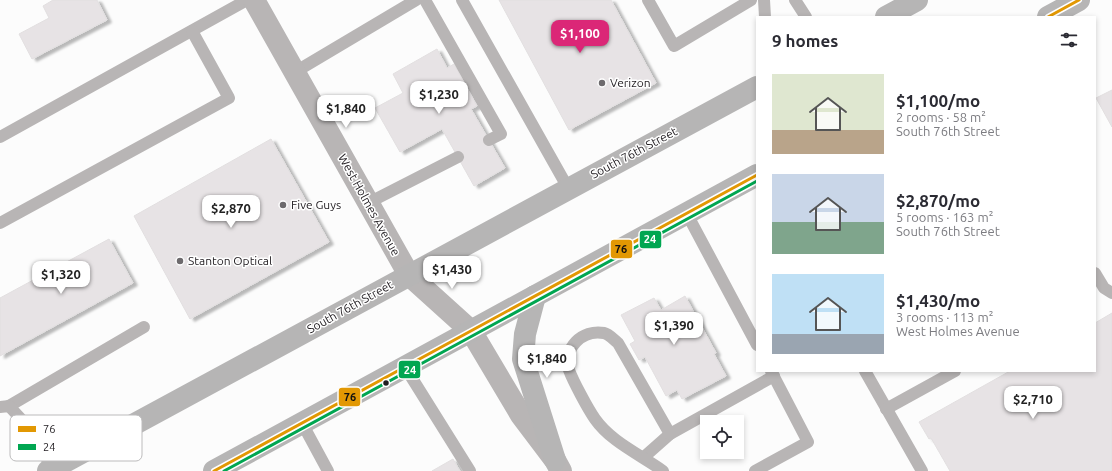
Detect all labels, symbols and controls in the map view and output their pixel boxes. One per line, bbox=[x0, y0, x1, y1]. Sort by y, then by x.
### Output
pin: $1,100 bbox=[547, 20, 613, 54]
text: $1,100 bbox=[560, 26, 600, 40]
icon: filters bbox=[1058, 29, 1080, 51]
text: 9 homes bbox=[772, 31, 838, 50]
place label: Verizon bbox=[610, 76, 651, 89]
marker: Verizon bbox=[597, 78, 607, 88]
pin: $1,230 bbox=[406, 81, 472, 115]
text: $1,230 bbox=[419, 87, 459, 101]
icon: home bbox=[804, 90, 852, 138]
text: $1,100/mo bbox=[896, 91, 980, 110]
pin: $1,840 bbox=[313, 95, 379, 129]
text: $1,840 bbox=[326, 101, 366, 115]
text: 2 rooms · 58 m² bbox=[896, 110, 986, 124]
street label: South 76th Street bbox=[588, 124, 679, 181]
text: South 76th Street bbox=[896, 124, 1000, 138]
street label: West Holmes Avenue bbox=[336, 152, 403, 258]
icon: home bbox=[804, 190, 852, 238]
text: $2,870/mo bbox=[896, 191, 980, 210]
pin: $2,870 bbox=[198, 195, 264, 229]
place label: Five Guys bbox=[291, 198, 341, 211]
marker: Five Guys bbox=[278, 200, 288, 210]
text: $2,870 bbox=[211, 201, 251, 215]
text: 5 rooms · 163 m² bbox=[896, 210, 993, 224]
text: South 76th Street bbox=[896, 224, 1000, 238]
line badge: 24 bbox=[639, 230, 662, 249]
text: 24 bbox=[644, 233, 656, 245]
line badge: 76 bbox=[610, 239, 633, 259]
text: 76 bbox=[615, 243, 627, 255]
place label: Stanton Optical bbox=[188, 254, 272, 267]
marker: Stanton Optical bbox=[175, 256, 185, 266]
pin: $1,430 bbox=[419, 256, 485, 290]
pin: $1,320 bbox=[28, 261, 94, 295]
text: $1,430 bbox=[432, 262, 472, 276]
text: $1,320 bbox=[41, 267, 81, 281]
street label: South 76th Street bbox=[305, 278, 395, 335]
icon: home bbox=[804, 290, 852, 338]
text: $1,430/mo bbox=[896, 291, 980, 310]
text: 3 rooms · 113 m² bbox=[896, 310, 993, 324]
pin: $1,390 bbox=[641, 312, 707, 346]
text: $1,390 bbox=[654, 318, 694, 332]
text: West Holmes Avenue bbox=[896, 324, 1020, 338]
pin: $1,840 bbox=[514, 345, 580, 379]
text: $1,840 bbox=[527, 351, 567, 365]
line badge: 24 bbox=[398, 360, 421, 379]
text: 24 bbox=[404, 364, 416, 376]
unlabelled marker bbox=[381, 378, 391, 388]
pin: $2,710 bbox=[1000, 386, 1066, 420]
line badge: 76 bbox=[338, 387, 361, 407]
text: 76 bbox=[344, 391, 356, 403]
text: $2,710 bbox=[1013, 392, 1053, 406]
legend bbox=[10, 415, 142, 461]
map controls bbox=[700, 415, 744, 459]
button: locate bbox=[700, 415, 744, 459]
text: 76 bbox=[43, 423, 55, 435]
text: 24 bbox=[43, 441, 55, 453]

